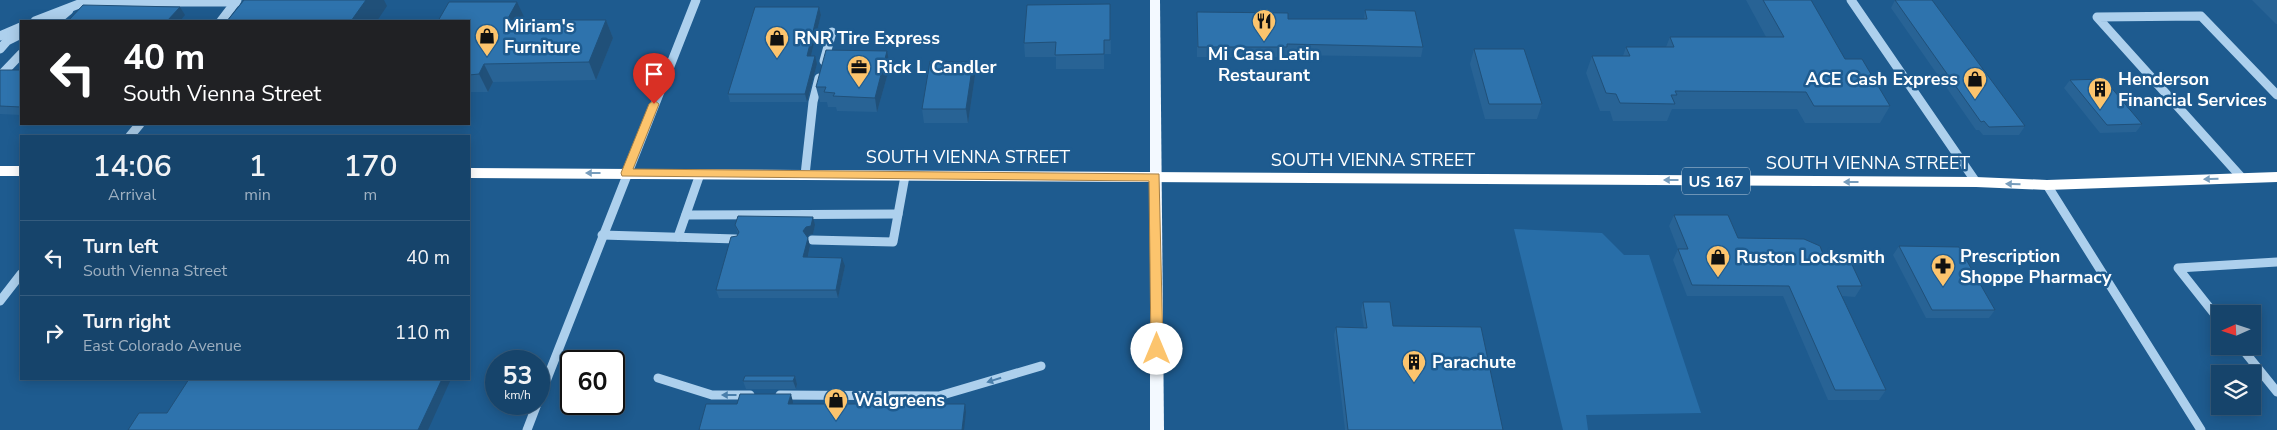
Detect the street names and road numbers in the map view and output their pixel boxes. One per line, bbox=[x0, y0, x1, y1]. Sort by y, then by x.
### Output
street label: SOUTH VIENNA STREET bbox=[866, 145, 1070, 169]
street label: SOUTH VIENNA STREET bbox=[1271, 148, 1475, 172]
street label: SOUTH VIENNA STREET bbox=[1766, 151, 1970, 175]
road number: US 167 bbox=[1682, 168, 1750, 195]

